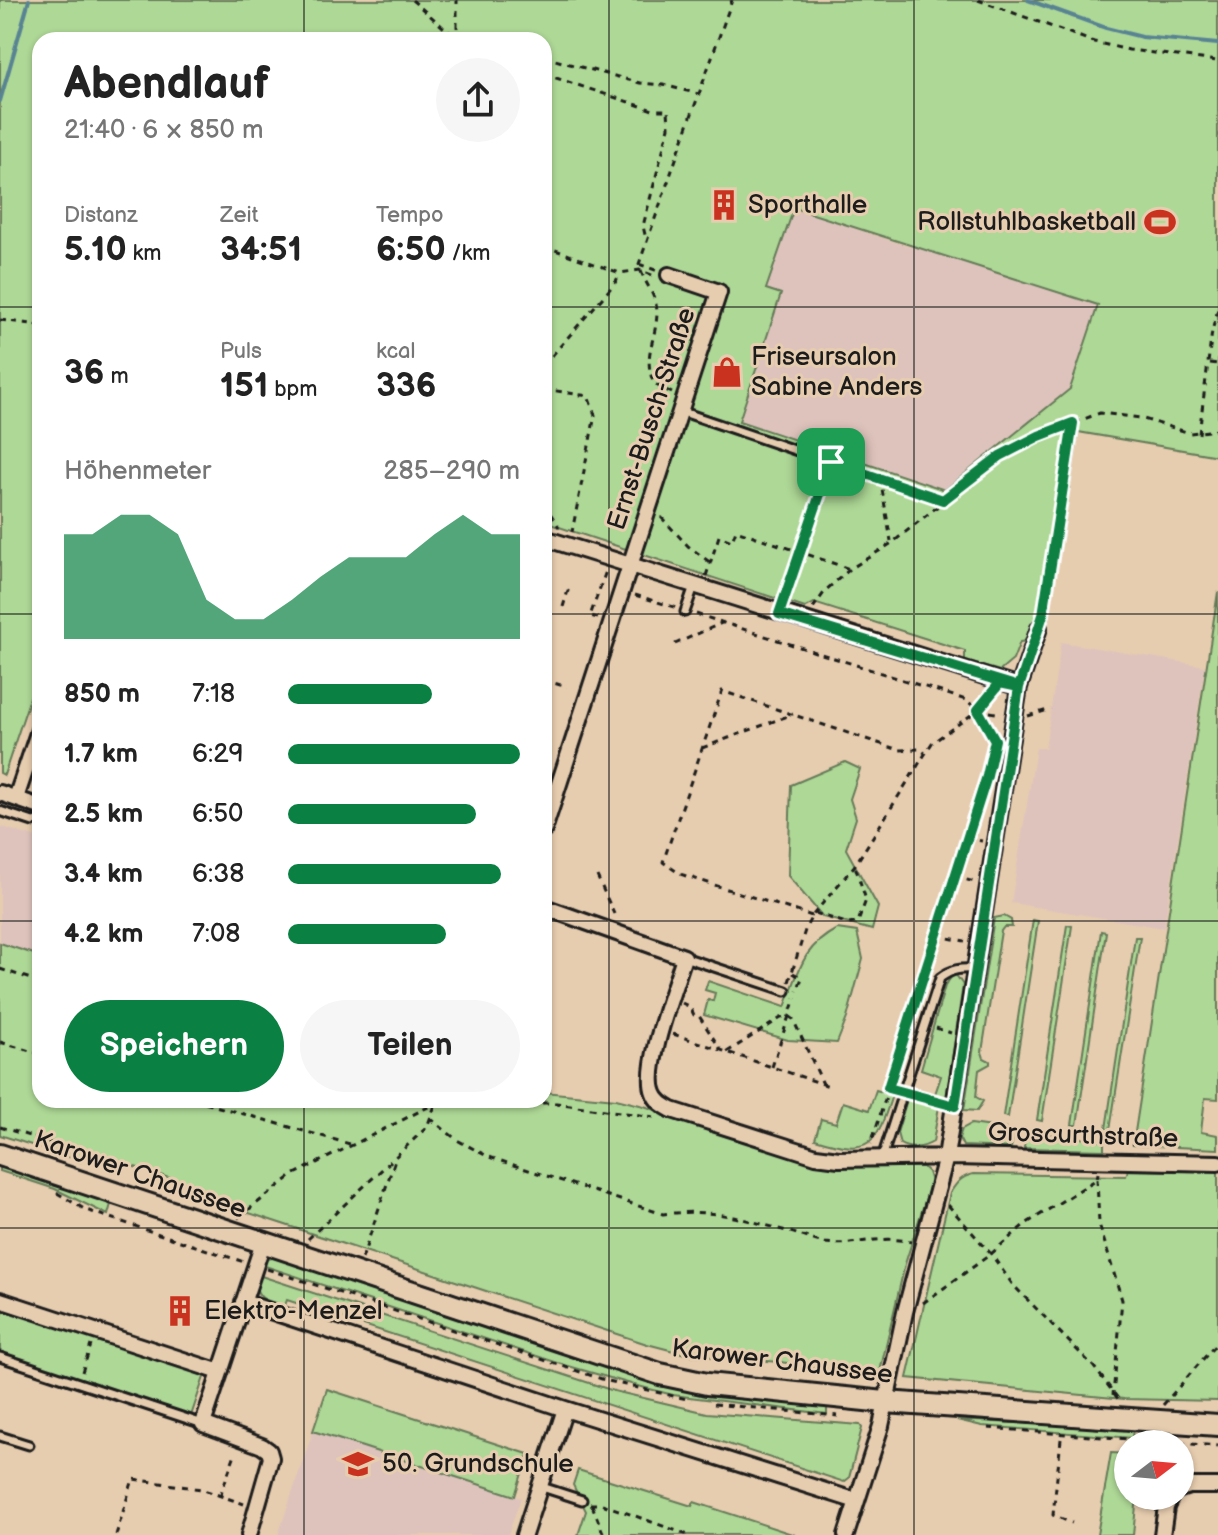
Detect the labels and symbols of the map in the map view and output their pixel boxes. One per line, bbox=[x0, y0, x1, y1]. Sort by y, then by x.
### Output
building icon: Sporthalle bbox=[707, 188, 741, 222]
place label: Sporthalle bbox=[748, 190, 867, 221]
sports icon: Rollstuhlbasketball bbox=[1143, 205, 1177, 239]
place label: Rollstuhlbasketball bbox=[917, 207, 1136, 238]
street label: Ernst-Busch-Straße bbox=[601, 304, 703, 534]
place label: Friseursalon Sabine Anders bbox=[751, 342, 923, 403]
shop icon: Friseursalon Sabine Anders bbox=[710, 355, 744, 389]
pin bbox=[797, 428, 865, 496]
street label: Groscurthstraße bbox=[987, 1117, 1179, 1155]
street label: Karower Chaussee bbox=[30, 1124, 250, 1226]
building icon: Elektro-Menzel bbox=[163, 1294, 197, 1328]
place label: Elektro-Menzel bbox=[204, 1296, 383, 1327]
street label: Karower Chaussee bbox=[670, 1333, 894, 1391]
north arrow bbox=[1114, 1430, 1194, 1510]
school or university icon: 50. Grundschule bbox=[341, 1447, 375, 1481]
place label: 50. Grundschule bbox=[382, 1449, 574, 1480]

